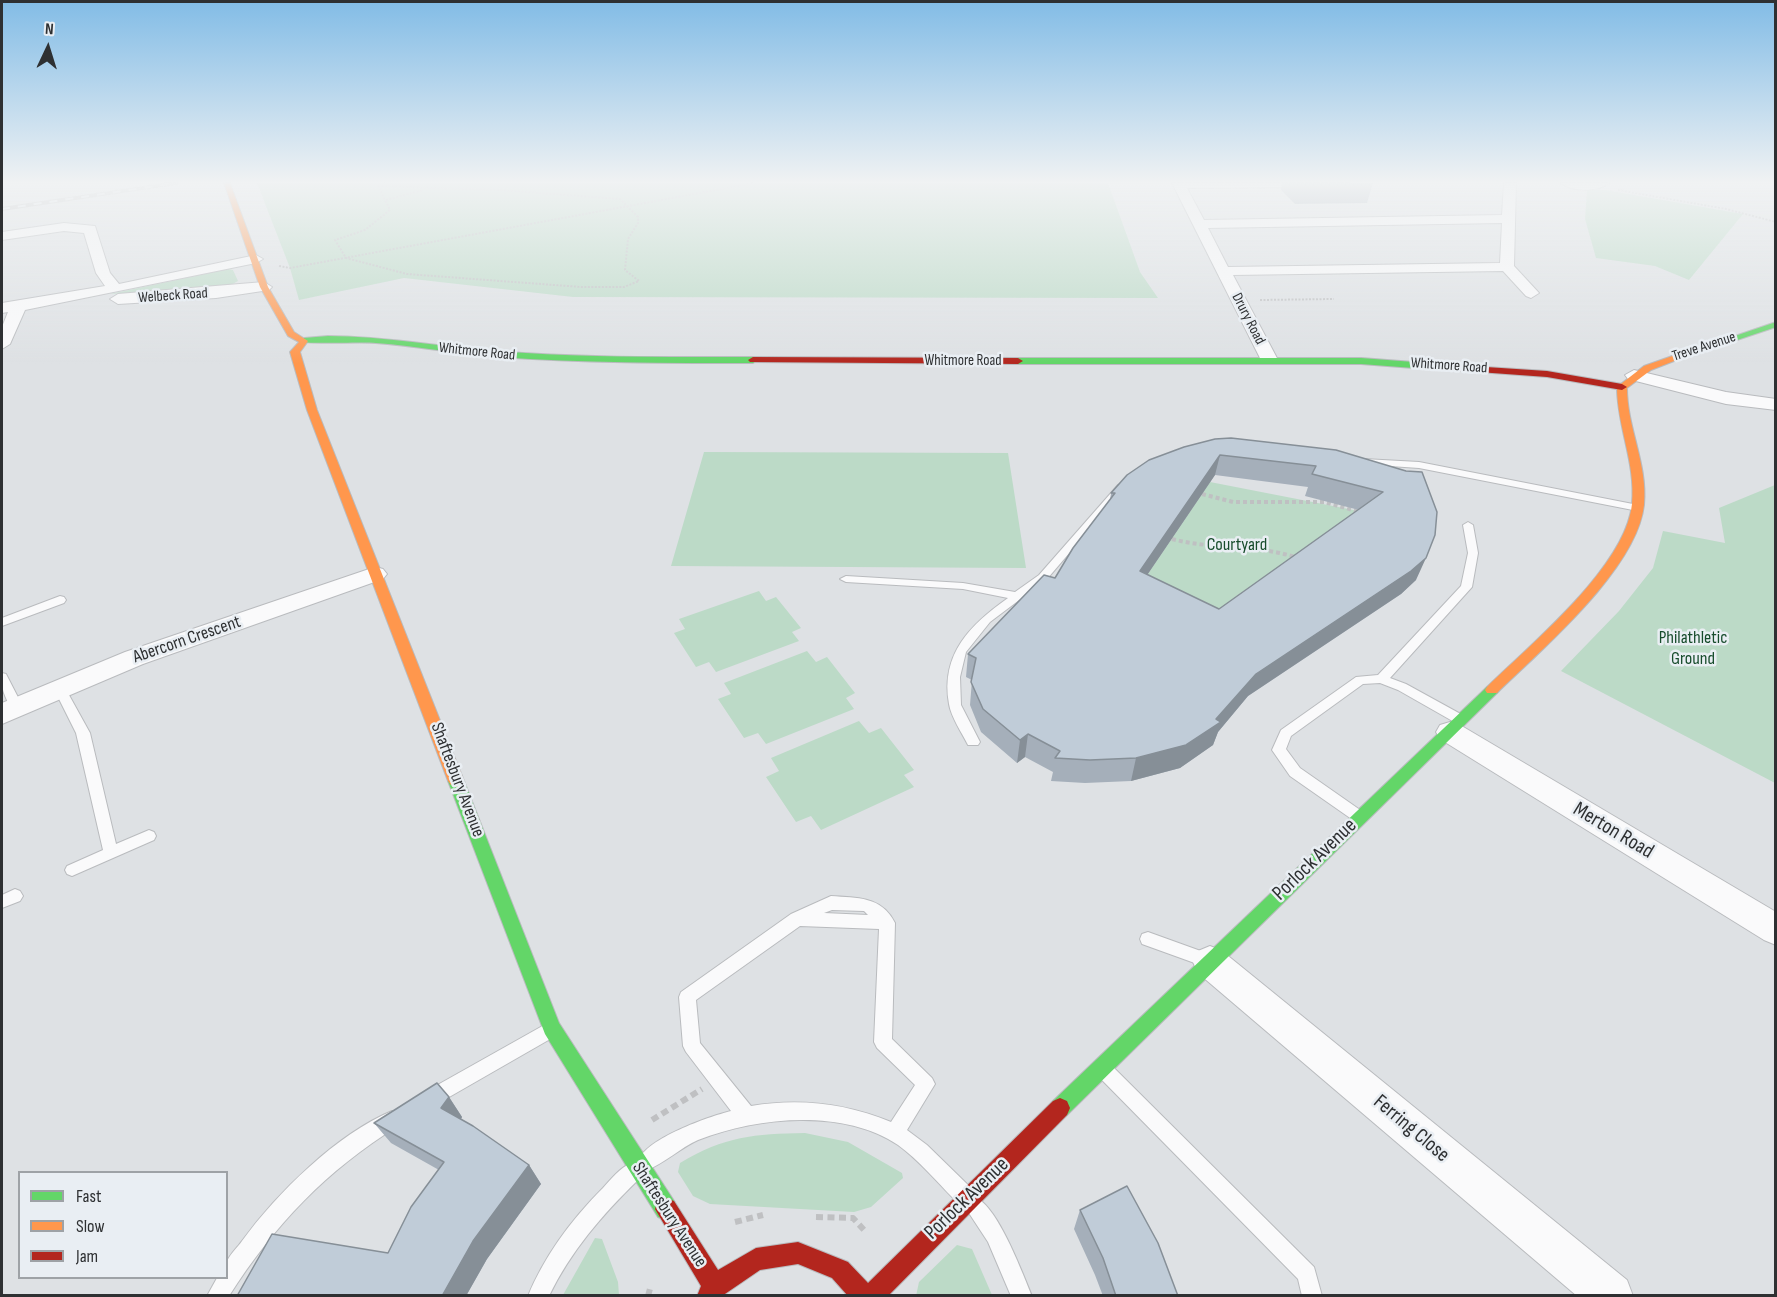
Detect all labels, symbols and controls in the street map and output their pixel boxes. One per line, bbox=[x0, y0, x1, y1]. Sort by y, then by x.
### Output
north arrow bbox=[18, 18, 78, 78]
text: N bbox=[44, 20, 54, 39]
street label: Welbeck Road bbox=[138, 285, 208, 307]
street label: Drury Road bbox=[1227, 290, 1269, 348]
street label: Treve Avenue bbox=[1670, 328, 1738, 366]
street label: Whitmore Road bbox=[438, 339, 516, 365]
street label: Whitmore Road bbox=[925, 352, 1001, 370]
street label: Whitmore Road bbox=[1410, 354, 1488, 378]
park label: Courtyard bbox=[1207, 534, 1267, 556]
street label: Abercorn Crescent bbox=[130, 611, 244, 669]
park label: Philathletic Ground bbox=[1659, 627, 1727, 670]
street label: Shaftesbury Avenue bbox=[425, 720, 489, 840]
street label: Merton Road bbox=[1568, 797, 1658, 865]
street label: Porlock Avenue bbox=[1268, 814, 1362, 906]
street label: Ferring Close bbox=[1368, 1090, 1454, 1168]
street label: Porlock Avenue bbox=[920, 1153, 1014, 1245]
street label: Shaftesbury Avenue bbox=[627, 1159, 711, 1271]
legend bbox=[18, 1171, 228, 1279]
text: Fast bbox=[76, 1186, 101, 1207]
text: Slow bbox=[76, 1216, 105, 1237]
text: Jam bbox=[76, 1246, 98, 1267]

